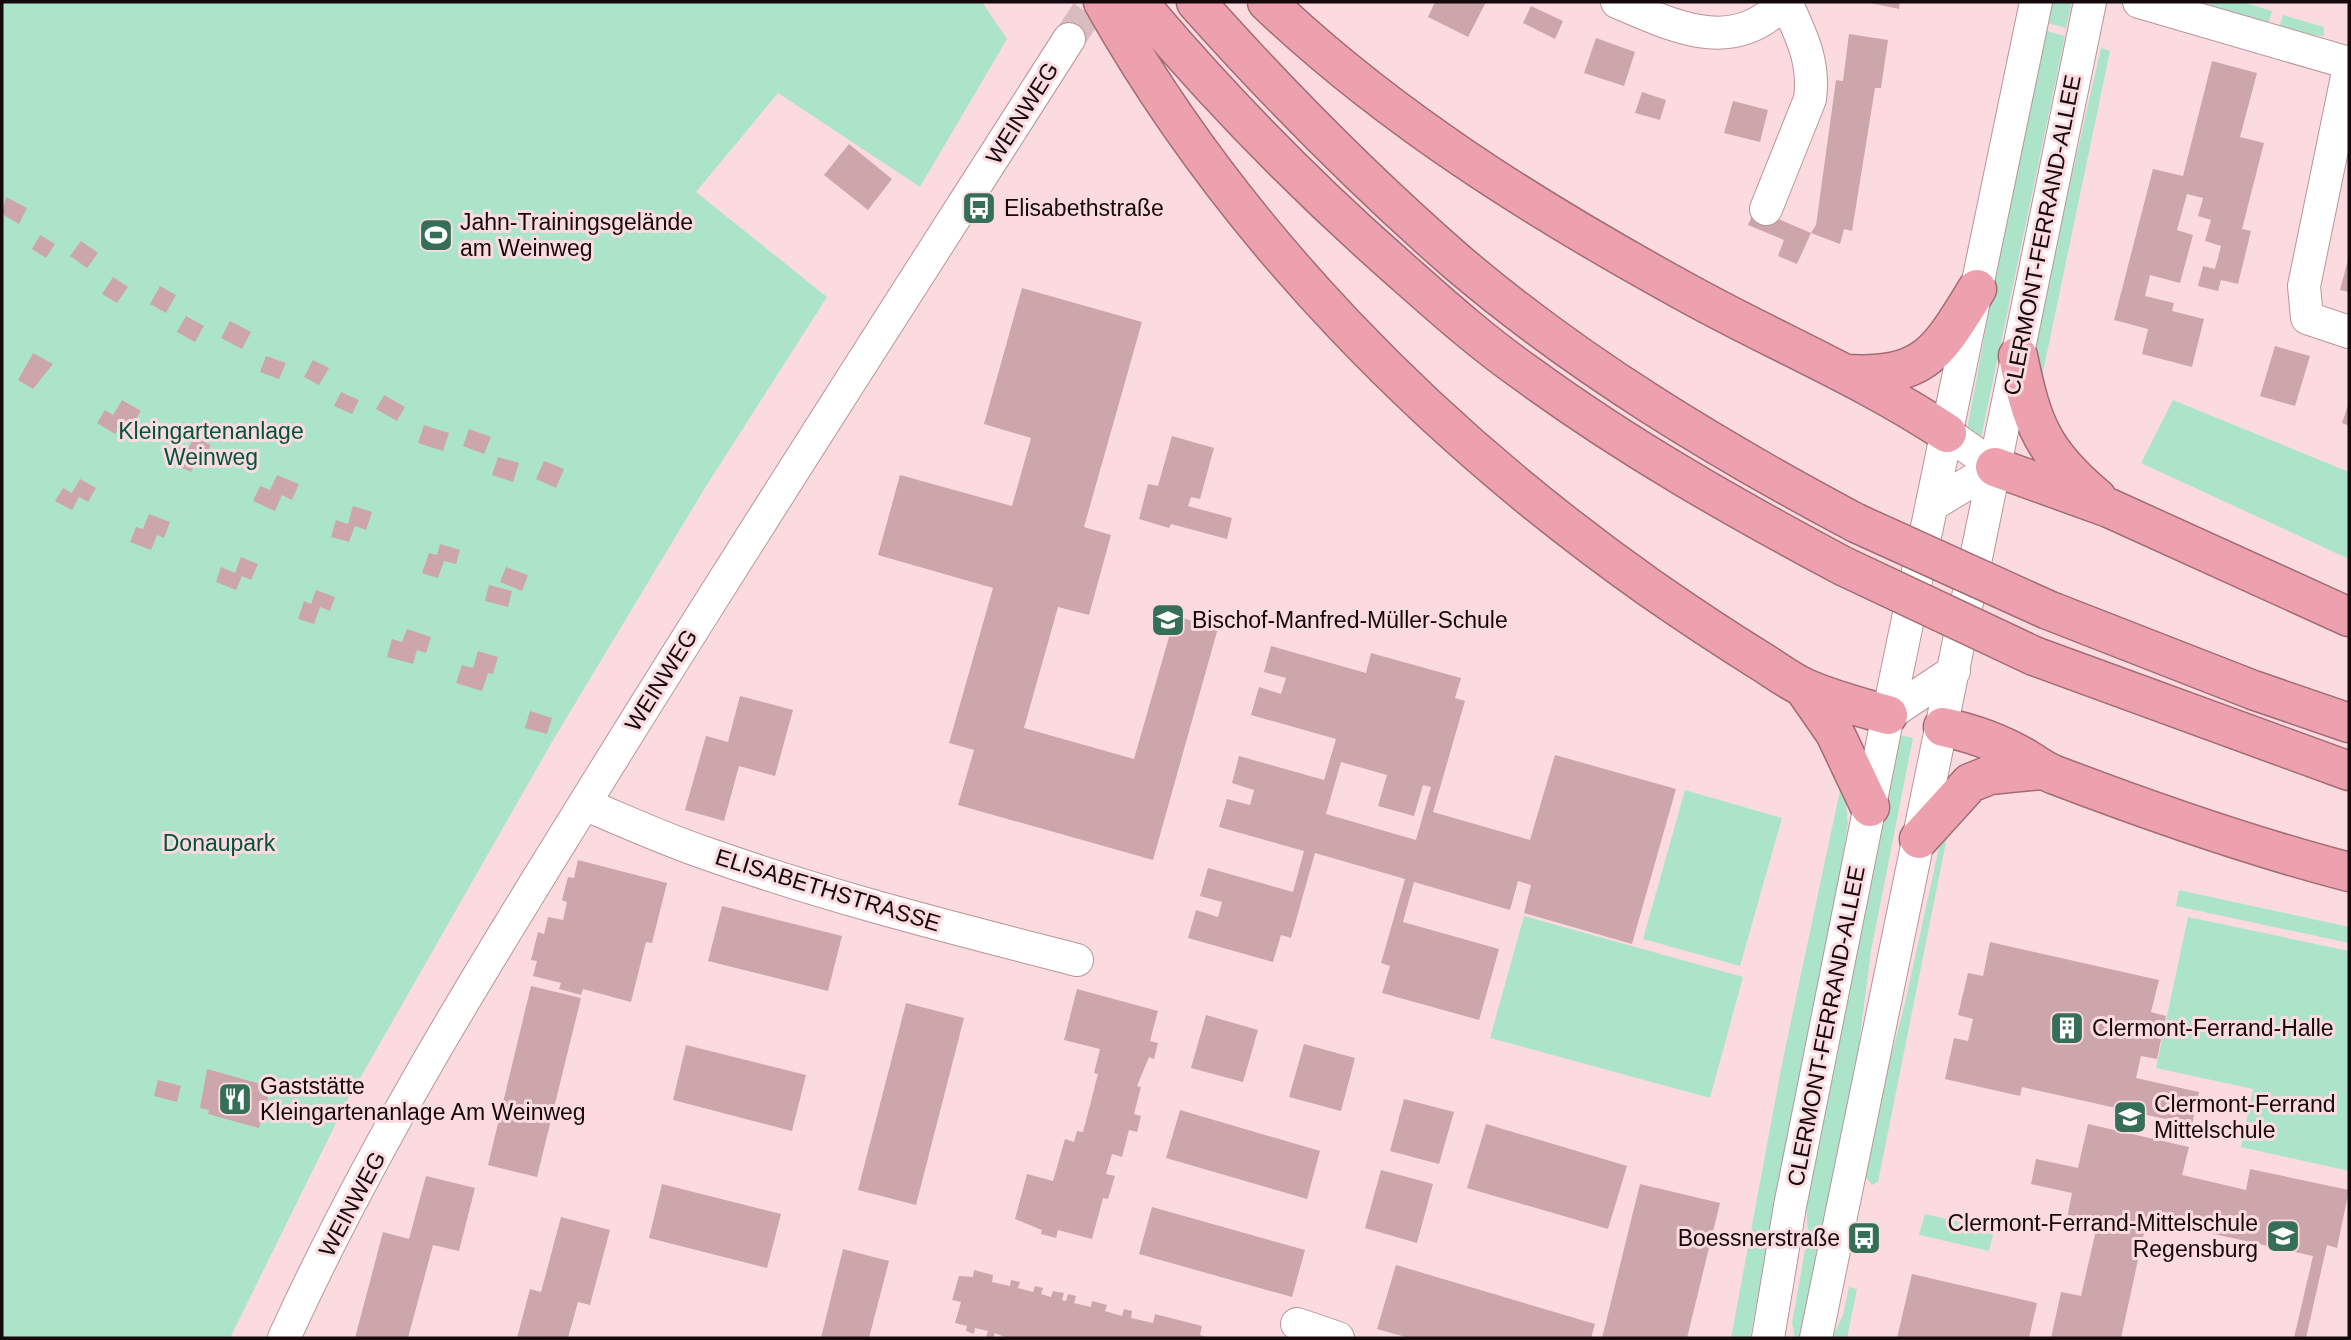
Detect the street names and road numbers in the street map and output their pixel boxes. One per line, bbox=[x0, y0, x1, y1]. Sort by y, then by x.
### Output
street label: WEINWEG bbox=[981, 57, 1063, 169]
street label: CLERMONT-FERRAND-ALLEE bbox=[1998, 73, 2086, 397]
street label: WEINWEG bbox=[620, 624, 702, 736]
street label: ELISABETHSTRASSE bbox=[712, 843, 944, 937]
street label: CLERMONT-FERRAND-ALLEE bbox=[1782, 864, 1870, 1188]
street label: WEINWEG bbox=[314, 1147, 390, 1261]

